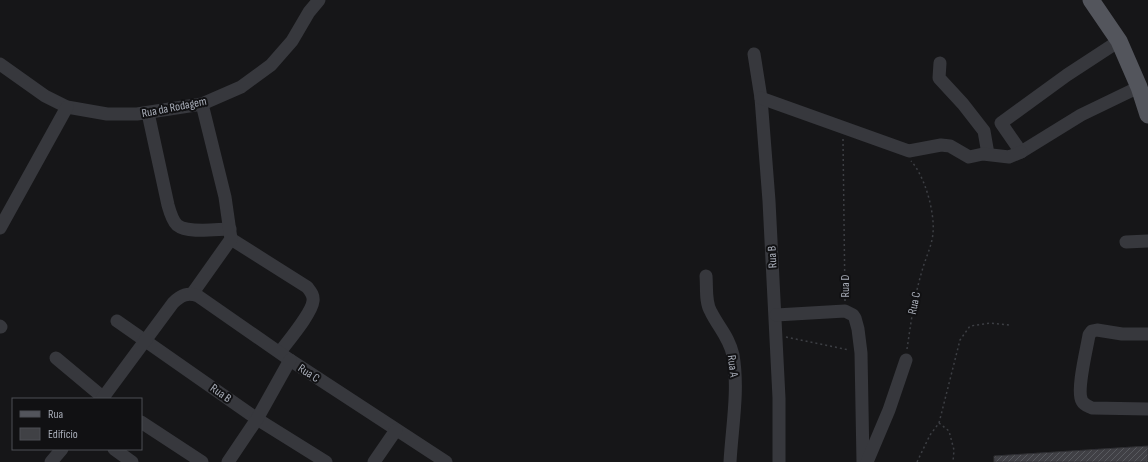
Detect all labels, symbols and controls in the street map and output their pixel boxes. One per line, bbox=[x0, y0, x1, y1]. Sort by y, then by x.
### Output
street label: Rua da Rodagem bbox=[140, 94, 208, 121]
street label: Rua B bbox=[764, 245, 781, 269]
street label: Rua D bbox=[838, 274, 853, 298]
street label: Rua C bbox=[905, 290, 924, 316]
street label: Rua A bbox=[724, 354, 741, 379]
street label: Rua C bbox=[295, 361, 323, 386]
street label: Rua B bbox=[207, 381, 234, 406]
legend bbox=[12, 398, 142, 450]
text: Rua bbox=[48, 407, 64, 422]
text: Edifício bbox=[48, 427, 78, 442]

